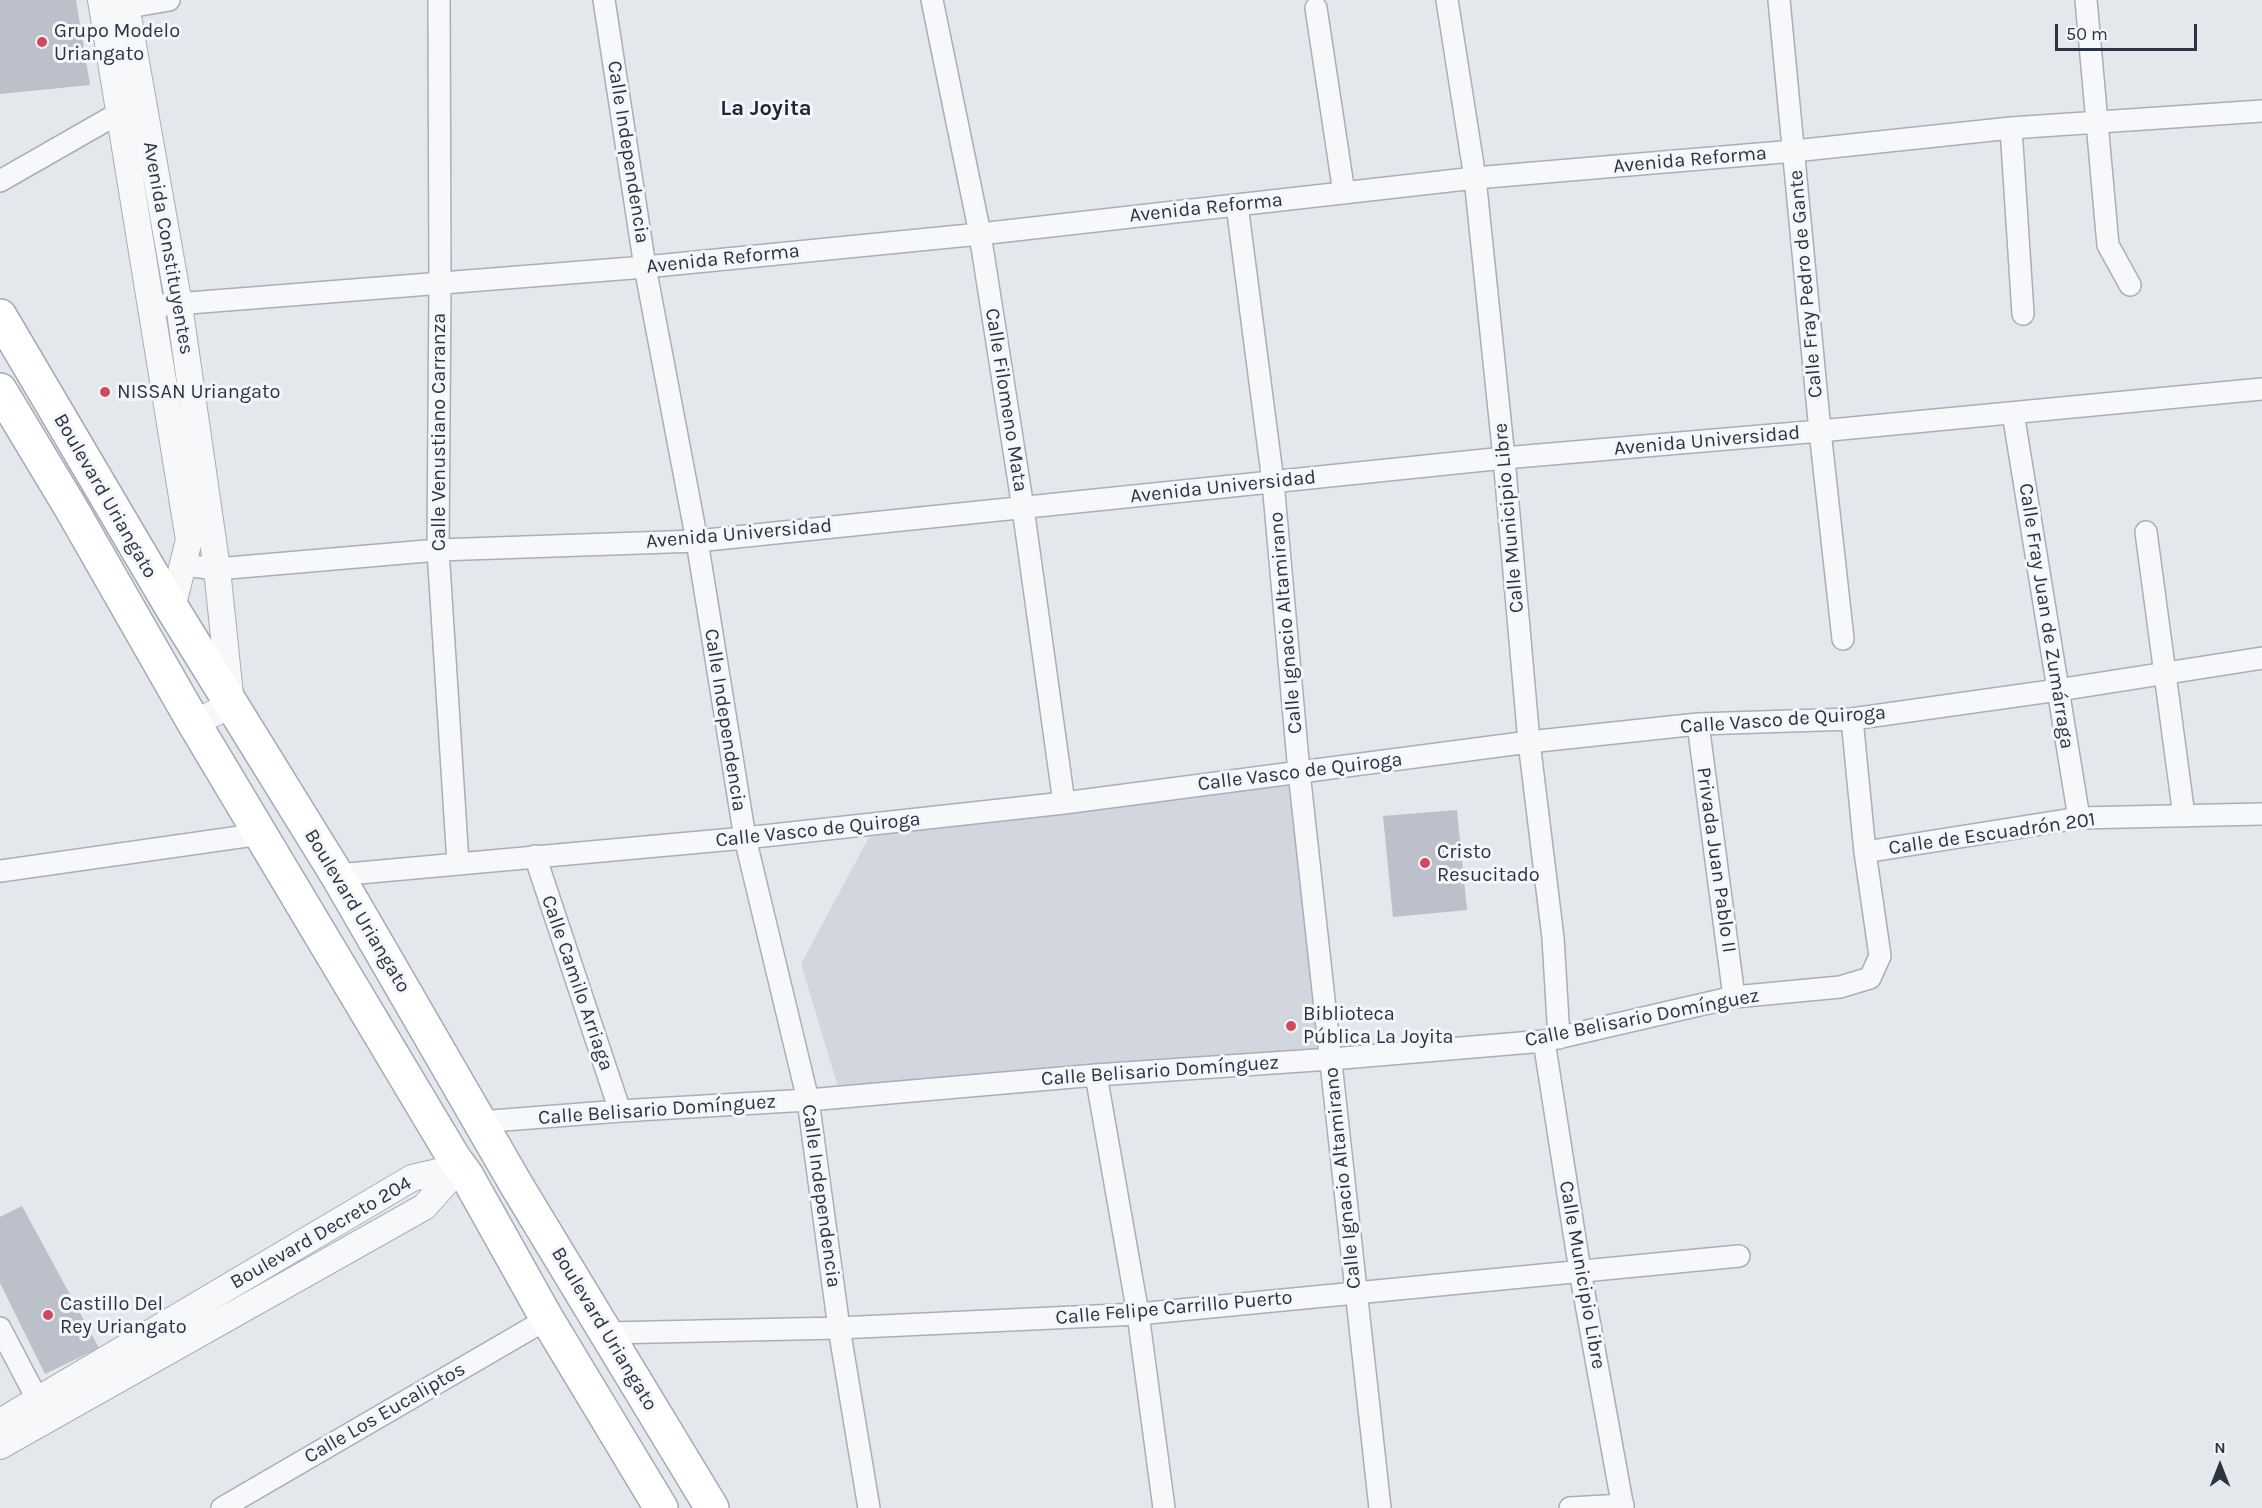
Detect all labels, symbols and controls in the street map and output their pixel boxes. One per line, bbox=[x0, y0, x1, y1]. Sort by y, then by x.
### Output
scale bar bbox=[2058, 12, 2200, 50]
place label: Grupo Modelo Uriangato bbox=[54, 19, 180, 66]
text: 50 m bbox=[2066, 23, 2108, 45]
marker: Grupo Modelo Uriangato bbox=[35, 35, 49, 49]
street label: Calle Independencia bbox=[602, 59, 654, 245]
district label: La Joyita bbox=[720, 96, 812, 122]
street label: Avenida Constituyentes bbox=[137, 140, 199, 356]
street label: Avenida Reforma bbox=[1612, 141, 1768, 179]
street label: Calle Fray Pedro de Gante bbox=[1784, 169, 1828, 399]
street label: Avenida Reforma bbox=[1128, 188, 1284, 228]
street label: Avenida Reforma bbox=[645, 239, 801, 279]
street label: Calle Filomeno Mata bbox=[980, 306, 1032, 494]
street label: Calle Venustiano Carranza bbox=[427, 313, 451, 551]
place label: NISSAN Uriangato bbox=[117, 380, 280, 404]
marker: NISSAN Uriangato bbox=[98, 385, 112, 399]
street label: Boulevard Uriangato bbox=[48, 409, 162, 583]
street label: Avenida Universidad bbox=[1613, 421, 1801, 461]
street label: Calle Municipio Libre bbox=[1489, 422, 1529, 614]
street label: Avenida Universidad bbox=[1129, 465, 1317, 509]
street label: Calle Fray Juan de Zumárraga bbox=[2013, 481, 2079, 751]
street label: Calle Ignacio Altamirano bbox=[1264, 511, 1308, 735]
street label: Avenida Universidad bbox=[645, 514, 833, 554]
street label: Calle Independencia bbox=[699, 627, 751, 813]
street label: Calle Vasco de Quiroga bbox=[1679, 701, 1887, 739]
street label: Calle Vasco de Quiroga bbox=[1196, 748, 1404, 796]
street label: Privada Juan Pablo II bbox=[1691, 766, 1741, 954]
street label: Calle Vasco de Quiroga bbox=[714, 807, 922, 853]
street label: Calle de Escuadrón 201 bbox=[1887, 808, 2097, 860]
street label: Boulevard Uriangato bbox=[299, 825, 415, 997]
place label: Cristo Resucitado bbox=[1437, 840, 1540, 887]
marker: Cristo Resucitado bbox=[1418, 856, 1432, 870]
street label: Calle Camilo Arriaga bbox=[536, 892, 618, 1074]
street label: Calle Belisario Domínguez bbox=[1523, 983, 1761, 1053]
place label: Biblioteca Pública La Joyita bbox=[1303, 1002, 1454, 1049]
marker: Biblioteca Pública La Joyita bbox=[1284, 1019, 1298, 1033]
street label: Calle Belisario Domínguez bbox=[1040, 1051, 1280, 1091]
street label: Calle Ignacio Altamirano bbox=[1319, 1066, 1367, 1290]
street label: Calle Belisario Domínguez bbox=[537, 1090, 777, 1130]
street label: Calle Independencia bbox=[796, 1103, 846, 1289]
street label: Boulevard Decreto 204 bbox=[226, 1171, 416, 1295]
street label: Calle Municipio Libre bbox=[1554, 1179, 1610, 1371]
street label: Boulevard Uriangato bbox=[546, 1243, 662, 1415]
street label: Calle Felipe Carrillo Puerto bbox=[1055, 1286, 1293, 1330]
place label: Castillo Del Rey Uriangato bbox=[60, 1292, 187, 1339]
marker: Castillo Del Rey Uriangato bbox=[41, 1308, 55, 1322]
street label: Calle Los Eucaliptos bbox=[300, 1357, 470, 1469]
north arrow bbox=[2190, 1436, 2250, 1496]
text: N bbox=[2214, 1438, 2226, 1457]

